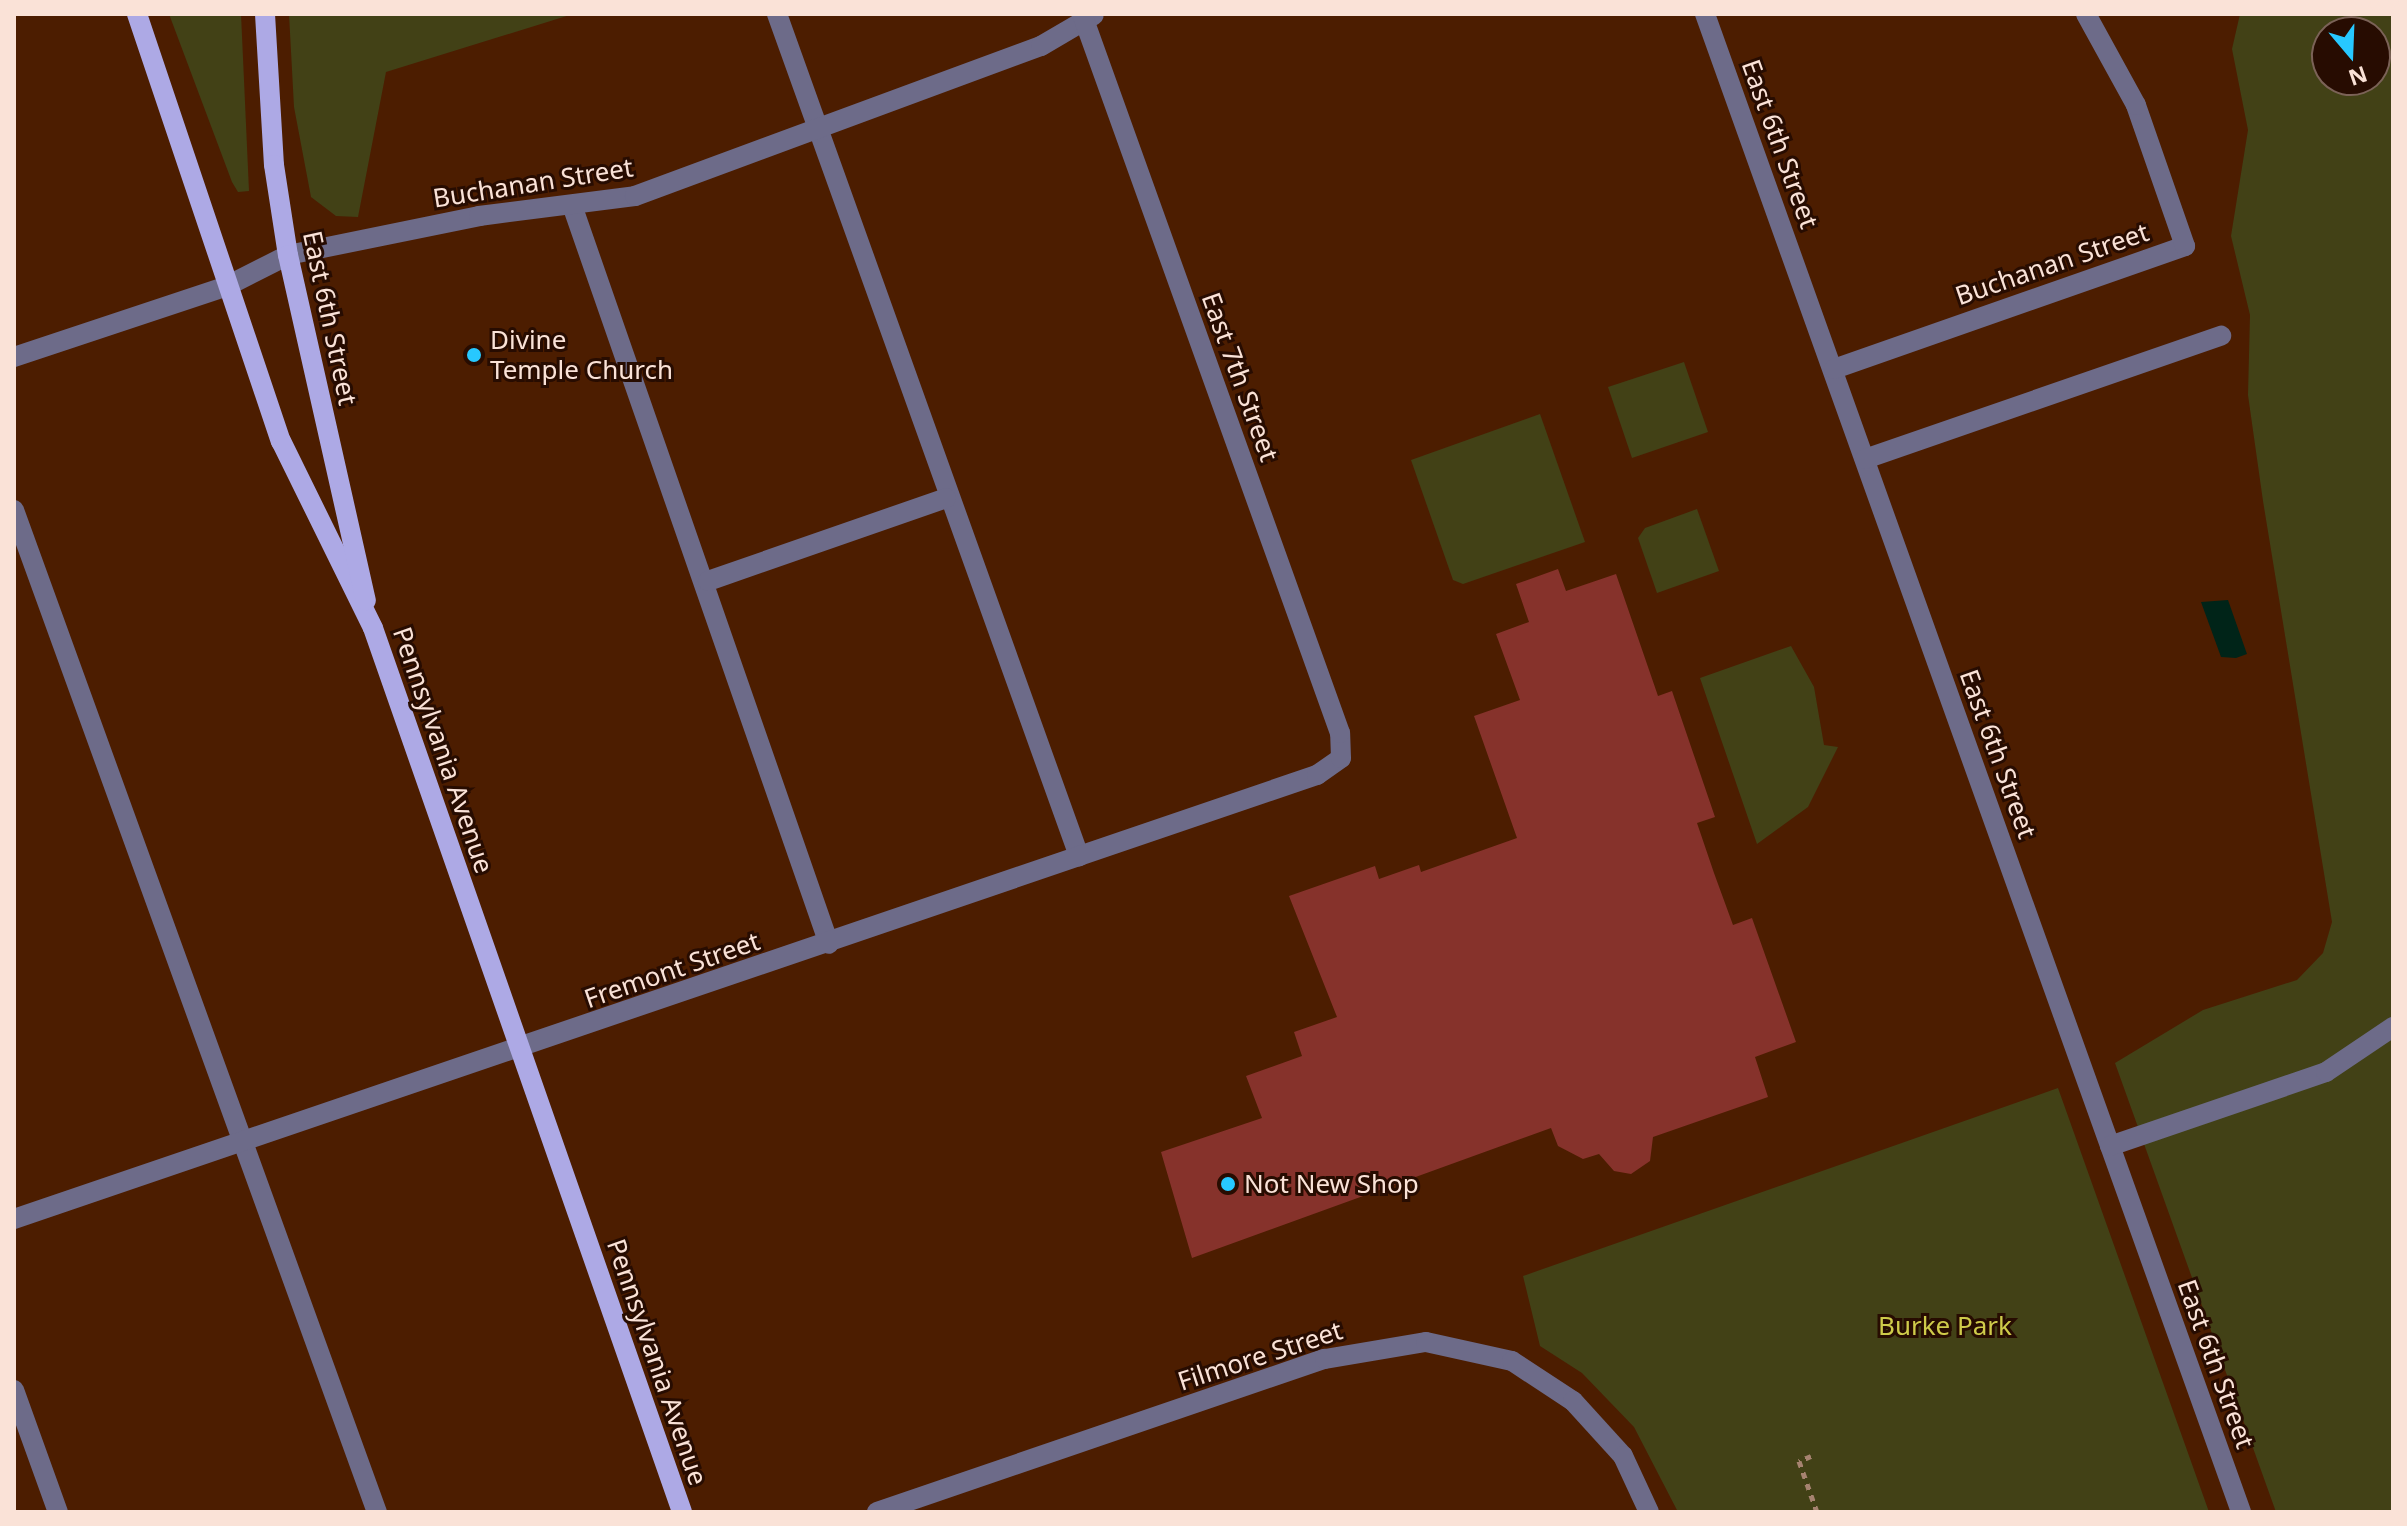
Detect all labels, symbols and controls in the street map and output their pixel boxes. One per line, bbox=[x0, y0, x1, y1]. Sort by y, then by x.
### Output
north arrow bbox=[2311, 16, 2391, 96]
street label: East 6th Street bbox=[1735, 55, 1825, 233]
text: N bbox=[2345, 60, 2372, 94]
street label: Buchanan Street bbox=[431, 152, 635, 214]
street label: Buchanan Street bbox=[1951, 216, 2153, 312]
street label: East 6th Street bbox=[296, 228, 364, 408]
street label: East 7th Street bbox=[1195, 288, 1285, 466]
place label: Divine Temple Church bbox=[490, 324, 673, 386]
marker: Divine Temple Church bbox=[465, 346, 483, 364]
street label: Pennsylvania Avenue bbox=[386, 623, 500, 877]
street label: East 6th Street bbox=[1953, 665, 2043, 843]
street label: Fremont Street bbox=[580, 925, 764, 1015]
place label: Not New Shop bbox=[1244, 1168, 1419, 1200]
marker: Not New Shop bbox=[1219, 1175, 1237, 1193]
street label: Pennsylvania Avenue bbox=[600, 1235, 714, 1489]
street label: East 6th Street bbox=[2171, 1275, 2261, 1453]
park label: Burke Park bbox=[1878, 1310, 2012, 1342]
street label: Filmore Street bbox=[1174, 1315, 1346, 1397]

